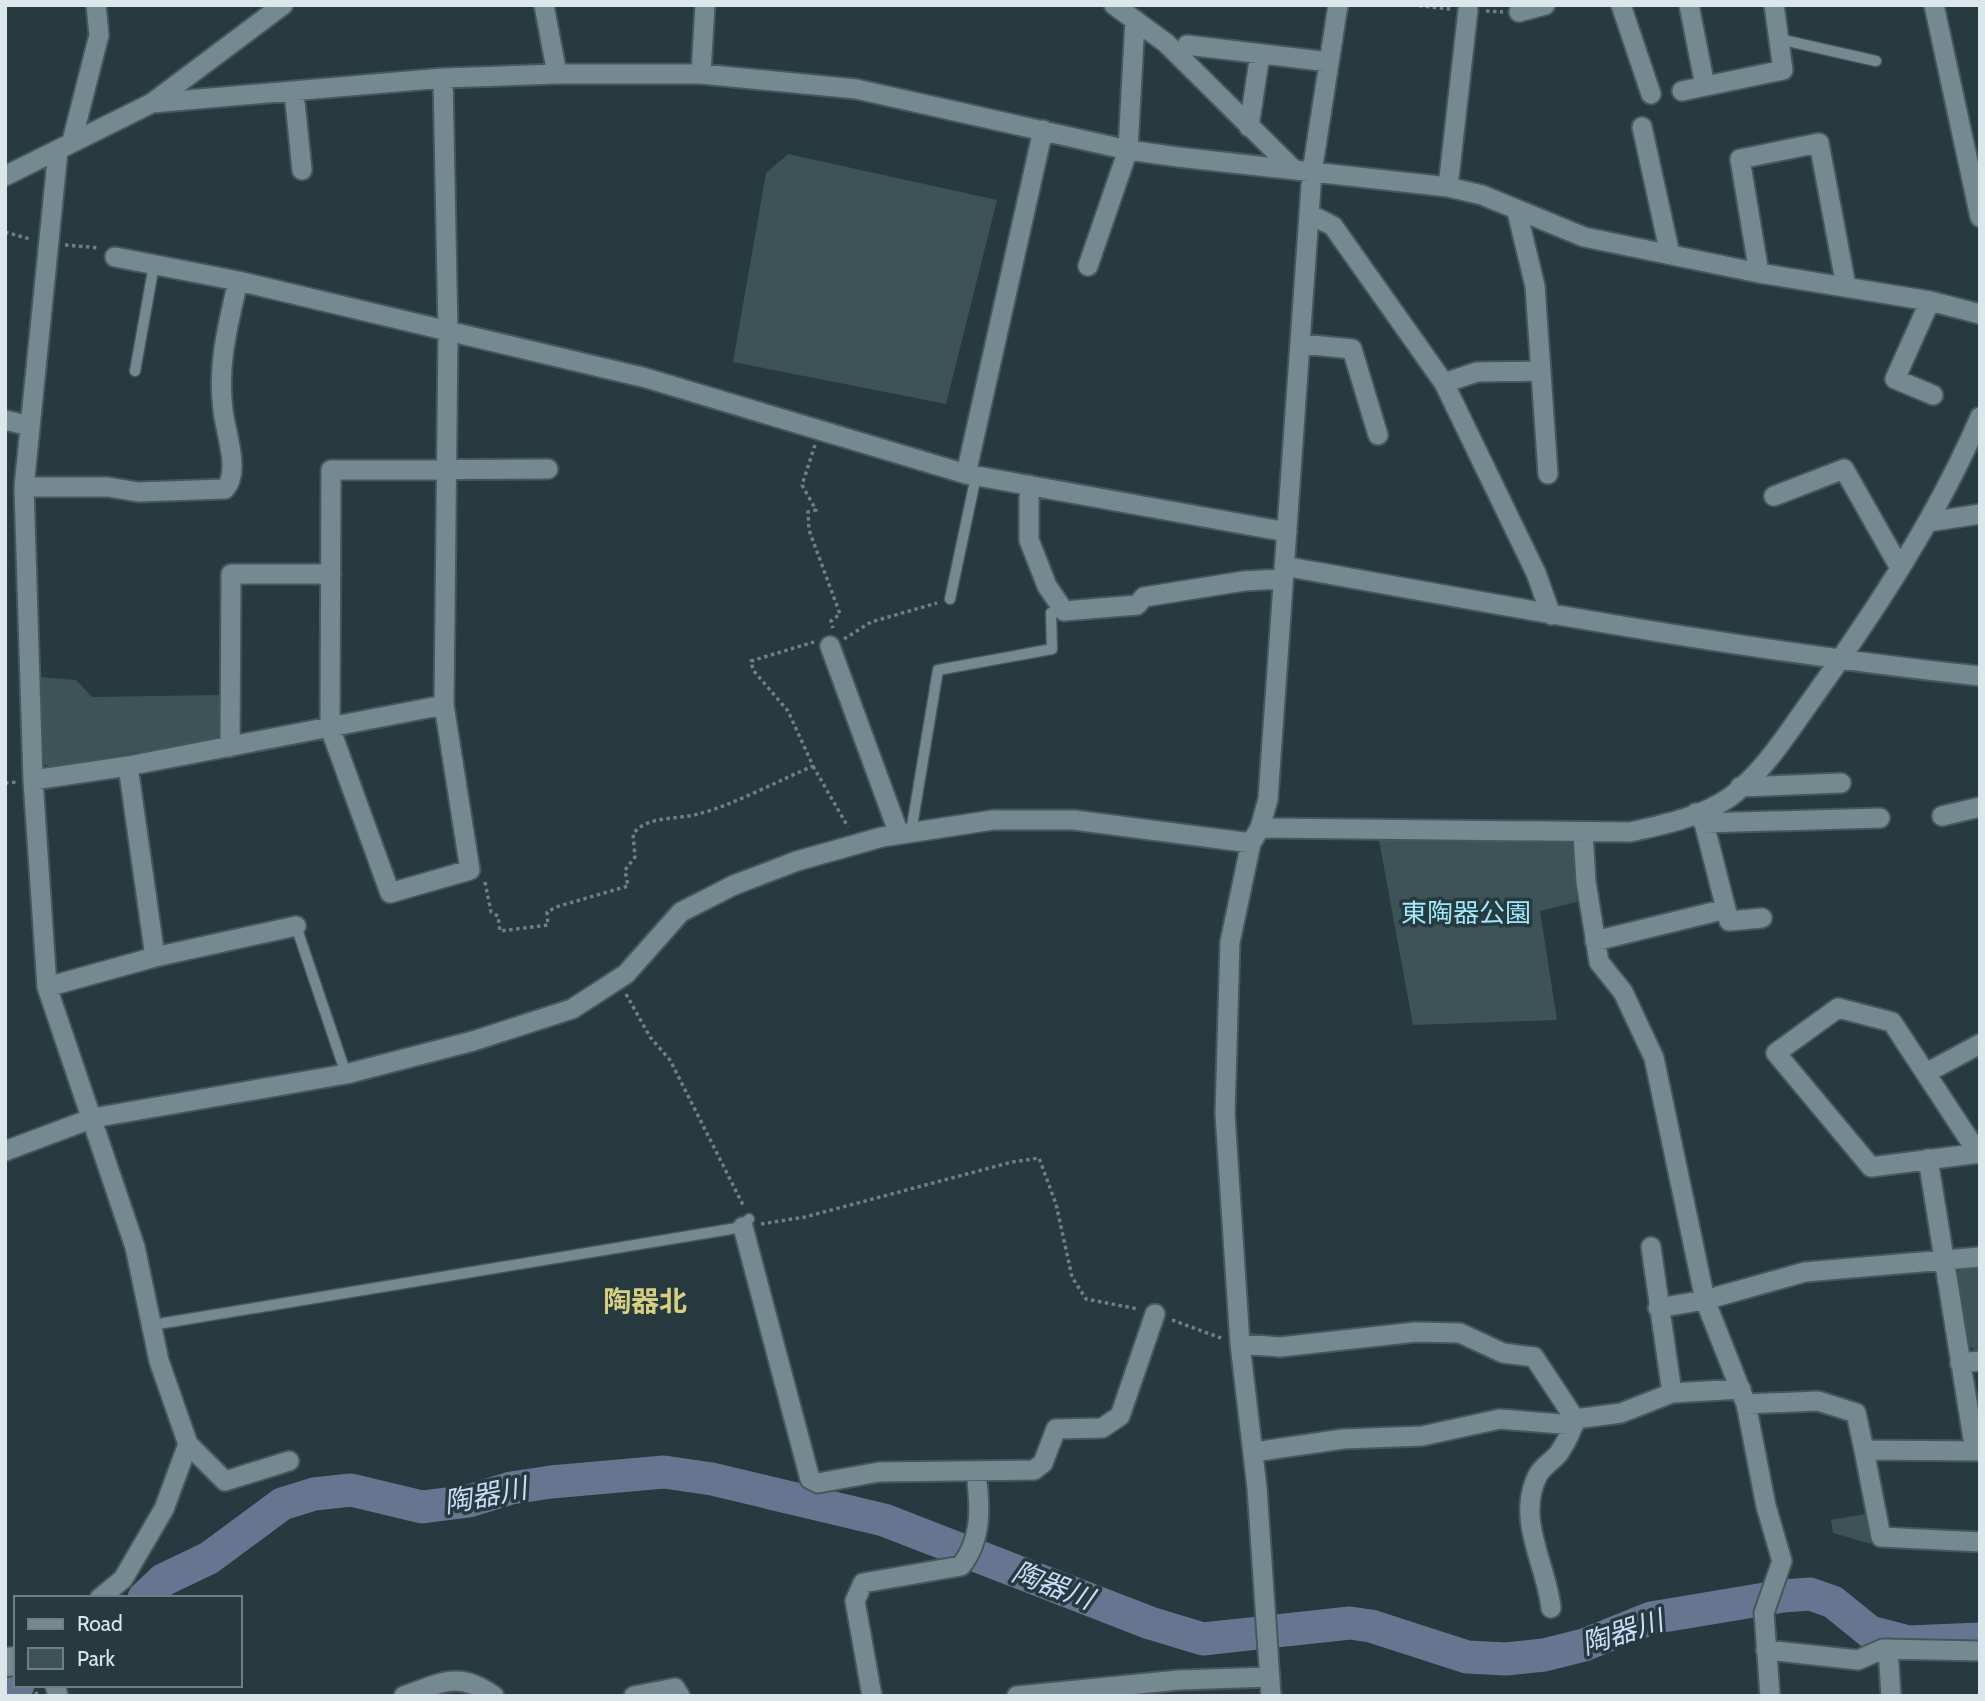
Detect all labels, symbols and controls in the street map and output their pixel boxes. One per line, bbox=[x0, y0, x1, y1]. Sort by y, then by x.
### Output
park label: 東陶器公園 bbox=[1401, 897, 1531, 929]
district label: 陶器北 bbox=[603, 1284, 687, 1318]
water label: 陶器川 bbox=[441, 1470, 532, 1520]
water label: 陶器川 bbox=[1008, 1554, 1101, 1617]
legend bbox=[14, 1596, 242, 1687]
water label: 陶器川 bbox=[1577, 1602, 1670, 1661]
text: Road bbox=[77, 1611, 123, 1636]
text: Park bbox=[77, 1646, 115, 1671]

